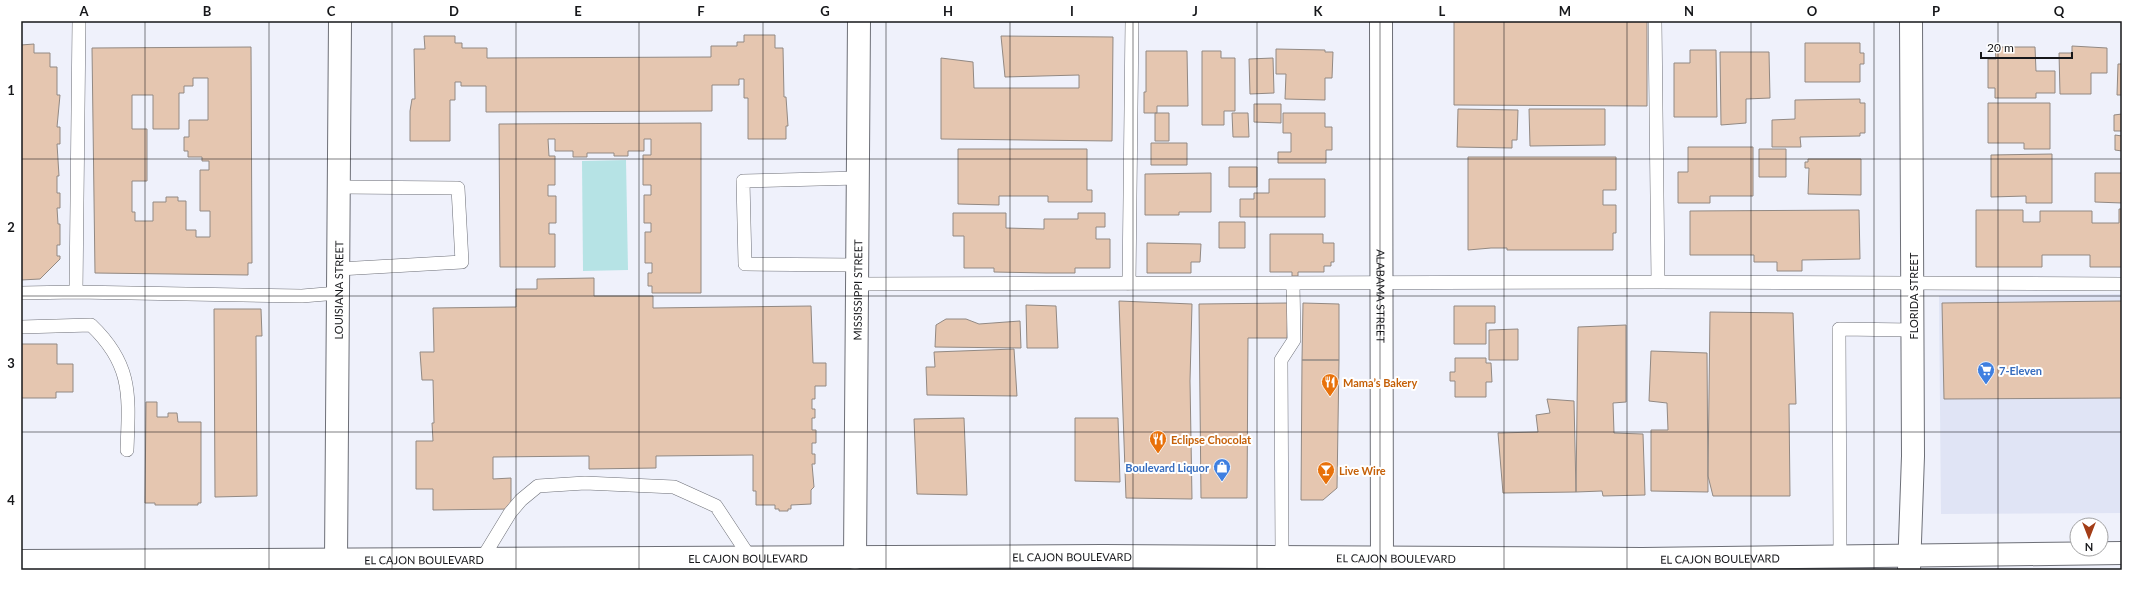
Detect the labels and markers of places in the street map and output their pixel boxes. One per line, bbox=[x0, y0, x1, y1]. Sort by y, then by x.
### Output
supermarket icon: 7-Eleven bbox=[1976, 360, 1996, 385]
place label: 7-Eleven bbox=[1999, 364, 2042, 377]
restaurant icon: Mama’s Bakery bbox=[1320, 372, 1340, 397]
place label: Mama’s Bakery bbox=[1343, 376, 1417, 389]
restaurant icon: Eclipse Chocolat bbox=[1148, 429, 1168, 454]
place label: Eclipse Chocolat bbox=[1171, 433, 1252, 446]
shop icon: Boulevard Liquor bbox=[1212, 457, 1232, 482]
bar icon: Live Wire bbox=[1316, 460, 1336, 485]
place label: Boulevard Liquor bbox=[1125, 461, 1210, 474]
place label: Live Wire bbox=[1339, 464, 1386, 477]

